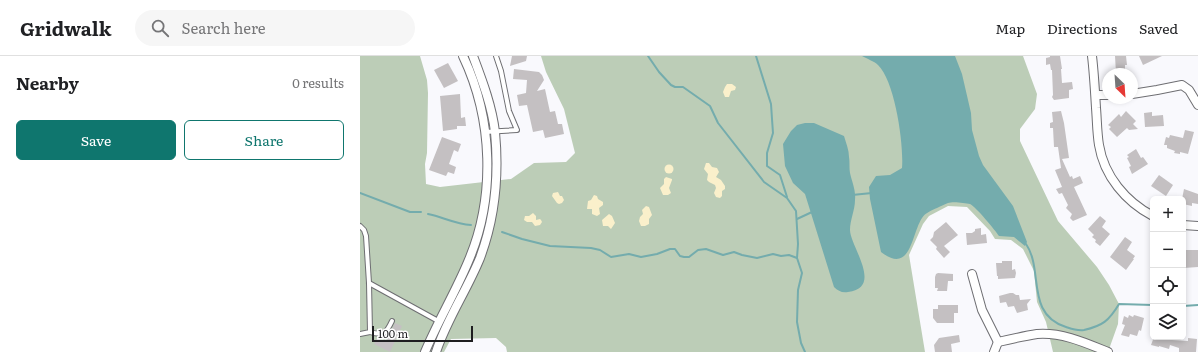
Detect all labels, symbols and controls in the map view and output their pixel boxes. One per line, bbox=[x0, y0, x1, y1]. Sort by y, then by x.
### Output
search box bbox=[135, 10, 415, 46]
text: Gridwalk bbox=[20, 14, 111, 42]
text: Search here bbox=[181, 16, 266, 39]
icon: search bbox=[149, 17, 171, 39]
text: Map bbox=[995, 18, 1025, 38]
text: Directions bbox=[1047, 18, 1117, 38]
text: Saved bbox=[1139, 18, 1178, 38]
north arrow bbox=[1102, 68, 1138, 104]
text: Nearby bbox=[16, 70, 79, 95]
text: 0 results bbox=[292, 73, 344, 92]
button: Save bbox=[16, 120, 176, 160]
button: Share bbox=[184, 120, 344, 160]
map controls bbox=[1150, 196, 1186, 340]
button: + bbox=[1150, 196, 1186, 232]
button: − bbox=[1150, 232, 1186, 268]
button: locate bbox=[1150, 268, 1186, 304]
button: layers bbox=[1150, 304, 1186, 340]
scale bar bbox=[372, 324, 473, 343]
text: 100 m bbox=[378, 325, 408, 341]

